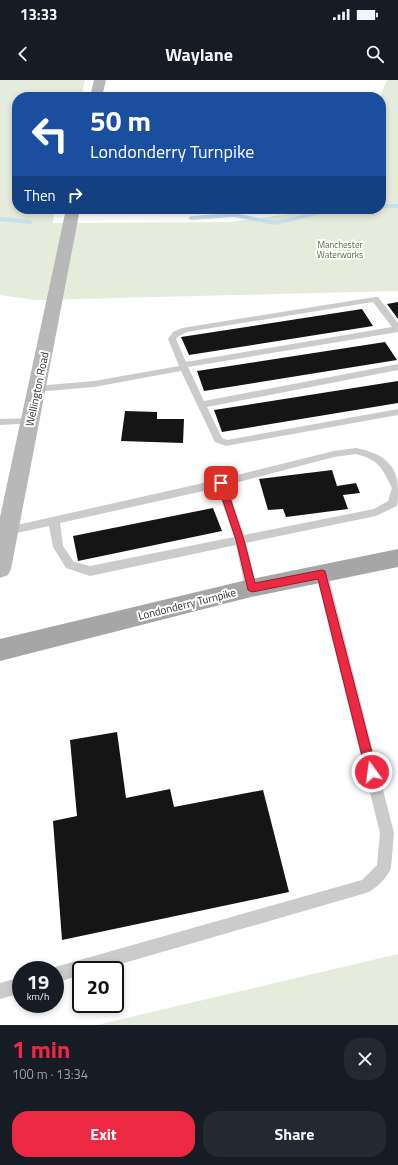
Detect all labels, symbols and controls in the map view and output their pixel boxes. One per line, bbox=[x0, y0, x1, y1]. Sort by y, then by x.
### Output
text: 13:33 bbox=[20, 3, 57, 26]
text: Waylane bbox=[165, 41, 233, 68]
icon: back bbox=[12, 43, 34, 65]
icon: search bbox=[364, 43, 386, 65]
text: 50 m bbox=[90, 99, 151, 142]
icon: left bbox=[24, 108, 76, 160]
text: Londonderry Turnpike bbox=[90, 138, 254, 165]
text: Then bbox=[24, 184, 56, 207]
icon: right bbox=[64, 184, 86, 206]
park label: Manchester Waterworks bbox=[317, 238, 363, 261]
street label: Wellington Road bbox=[21, 350, 53, 428]
pin bbox=[204, 466, 238, 500]
icon: arrive bbox=[210, 472, 232, 494]
street label: Londonderry Turnpike bbox=[136, 584, 238, 624]
position arrow bbox=[351, 751, 393, 793]
speed limit sign: 20 bbox=[72, 961, 124, 1013]
text: 19 bbox=[27, 966, 49, 997]
text: km/h bbox=[27, 989, 49, 1004]
text: 1 min bbox=[12, 1031, 70, 1067]
button: close bbox=[344, 1038, 386, 1080]
text: 100 m · 13:34 bbox=[12, 1064, 88, 1084]
button: Exit bbox=[12, 1111, 195, 1157]
button: Share bbox=[203, 1111, 386, 1157]

